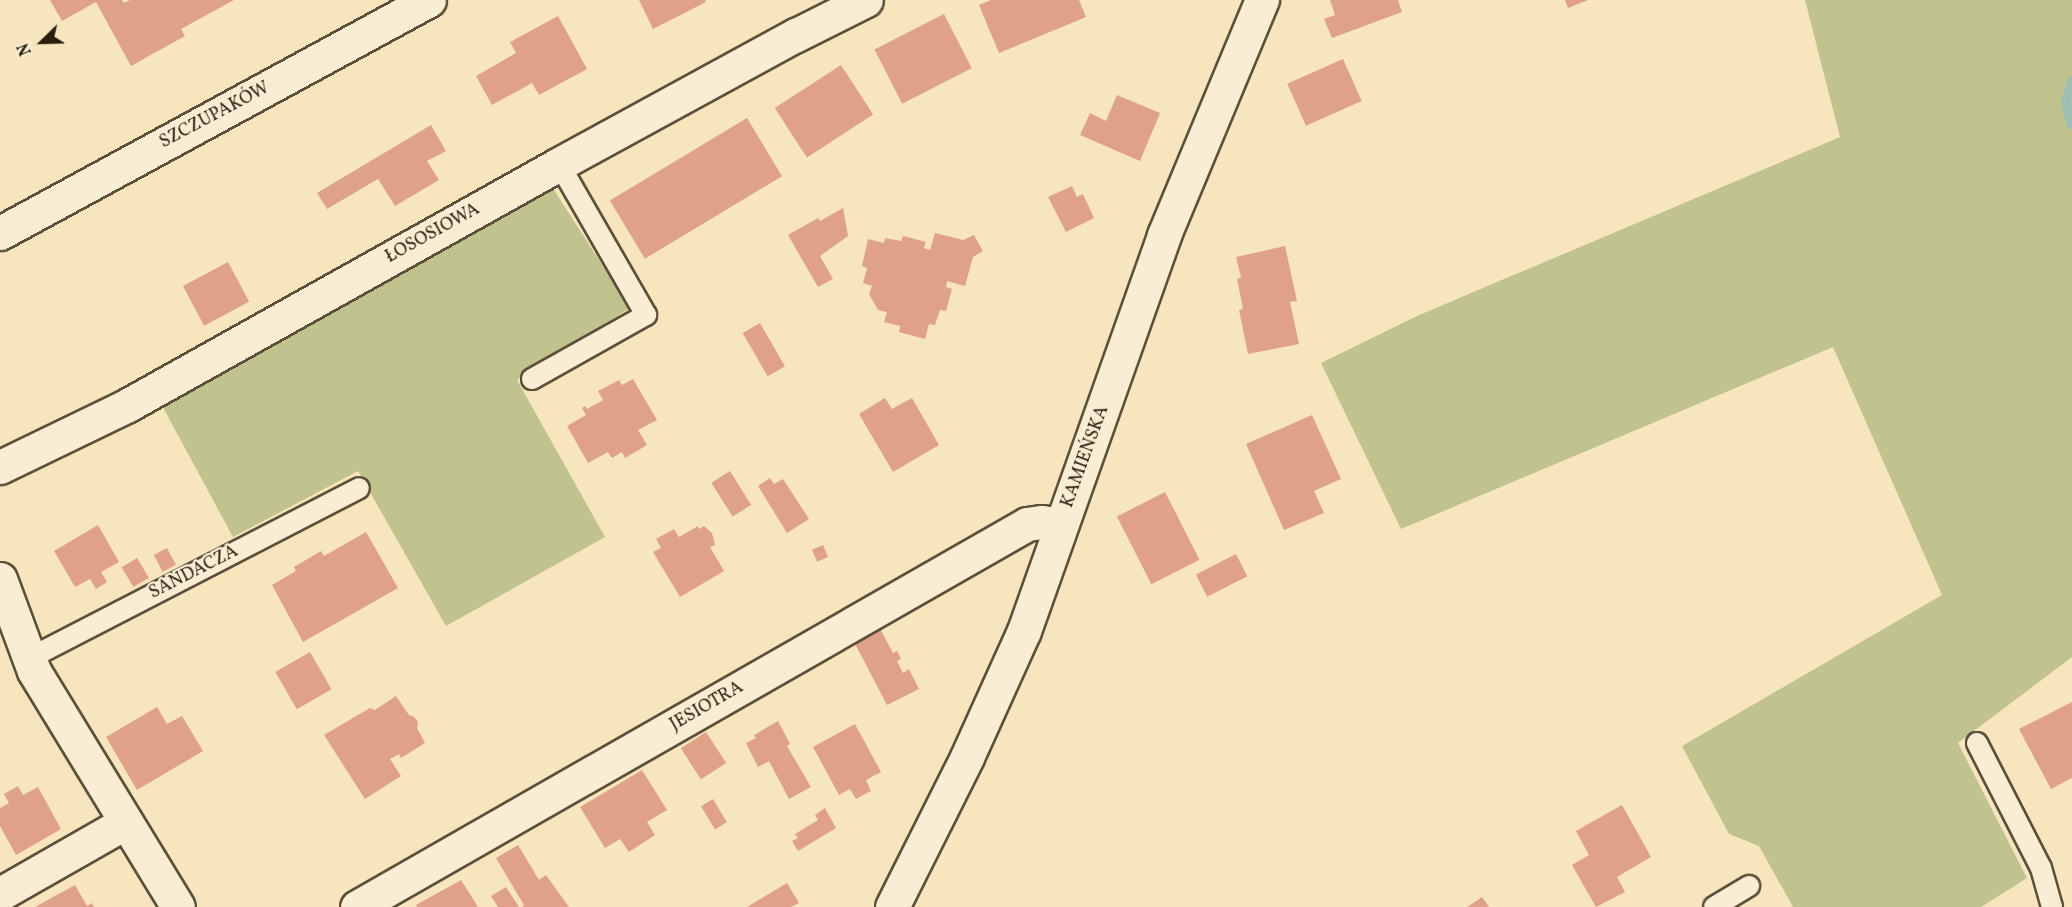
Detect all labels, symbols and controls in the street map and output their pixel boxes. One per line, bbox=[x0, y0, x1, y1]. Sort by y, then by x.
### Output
north arrow bbox=[12, 12, 72, 72]
text: N bbox=[13, 39, 38, 59]
street label: SZCZUPAKÓW bbox=[156, 78, 274, 154]
street label: ŁOSOSIOWA bbox=[382, 199, 484, 269]
street label: KAMIEŃSKA bbox=[1058, 403, 1114, 511]
street label: SANDACZA bbox=[146, 541, 242, 605]
street label: JESIOTRA bbox=[666, 677, 748, 737]

